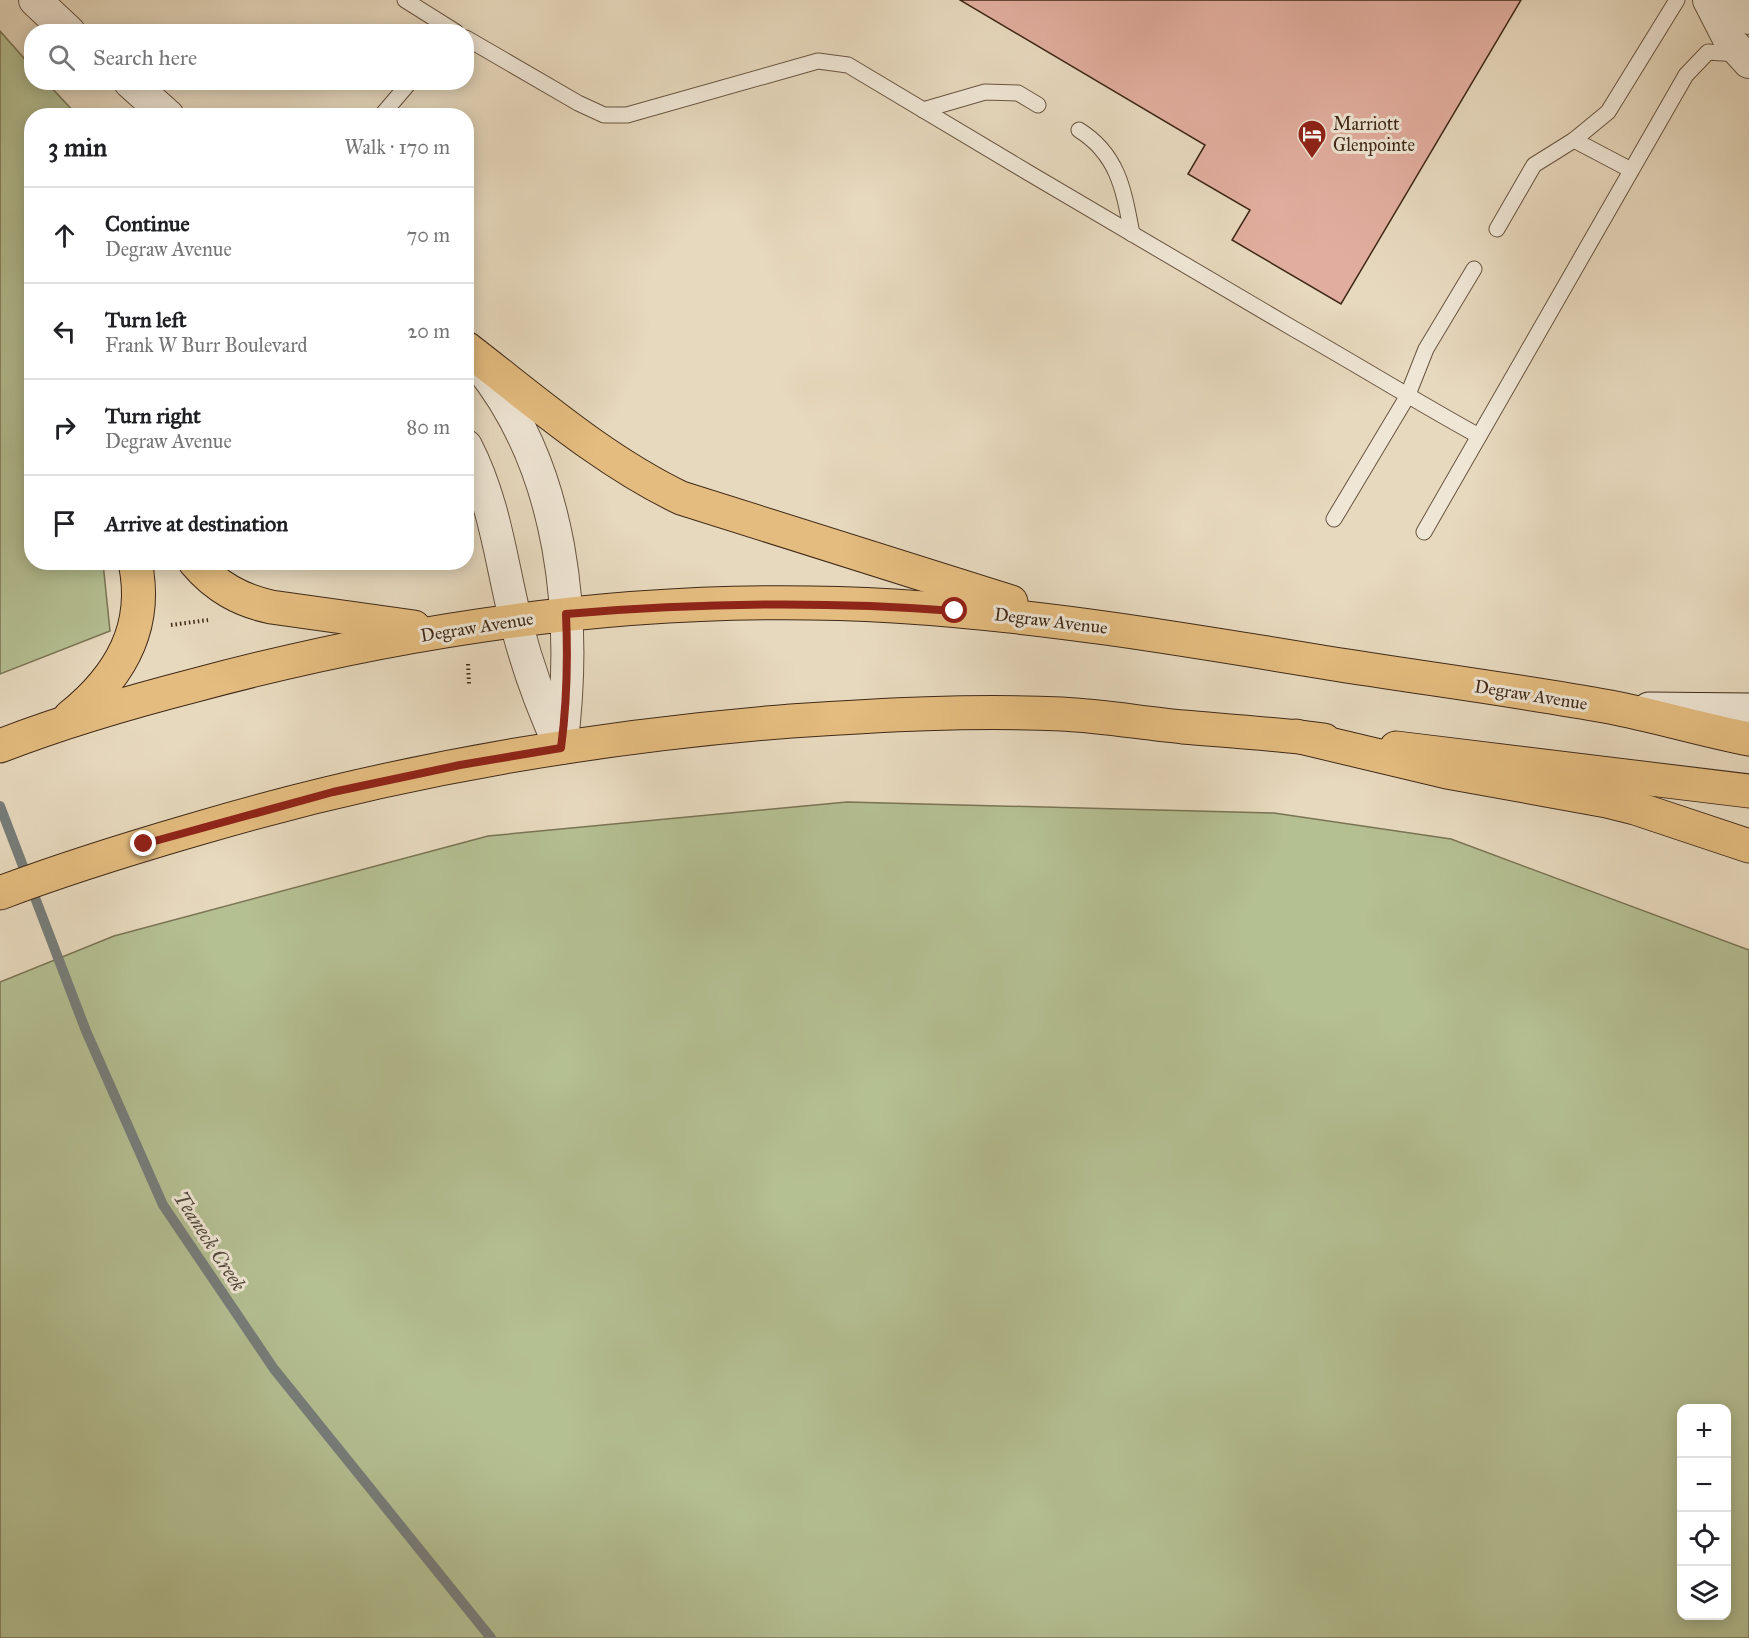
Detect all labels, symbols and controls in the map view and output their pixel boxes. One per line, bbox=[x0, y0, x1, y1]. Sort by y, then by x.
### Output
search box bbox=[24, 24, 474, 90]
icon: search bbox=[45, 41, 78, 74]
text: Search here bbox=[93, 44, 197, 71]
place label: Marriott Glenpointe bbox=[1333, 113, 1415, 156]
hotel icon: Marriott Glenpointe bbox=[1296, 118, 1328, 160]
text: 3 min bbox=[48, 131, 107, 163]
text: Walk · 170 m bbox=[345, 135, 450, 159]
text: Continue bbox=[105, 210, 190, 237]
icon: ahead bbox=[48, 219, 81, 252]
text: 70 m bbox=[407, 223, 450, 247]
text: Degraw Avenue bbox=[105, 237, 232, 261]
text: Turn left bbox=[105, 306, 187, 333]
icon: left bbox=[48, 315, 81, 348]
text: 20 m bbox=[407, 319, 450, 343]
text: Frank W Burr Boulevard bbox=[105, 333, 308, 357]
text: Turn right bbox=[105, 402, 201, 429]
icon: right bbox=[48, 411, 81, 444]
text: 80 m bbox=[407, 415, 450, 439]
text: Degraw Avenue bbox=[105, 429, 232, 453]
icon: arrive bbox=[48, 507, 81, 540]
text: Arrive at destination bbox=[105, 510, 288, 537]
route start bbox=[941, 597, 967, 623]
street label: Degraw Avenue bbox=[993, 603, 1109, 640]
street label: Degraw Avenue bbox=[419, 607, 535, 648]
street label: Degraw Avenue bbox=[1473, 675, 1589, 716]
route end bbox=[130, 830, 156, 856]
water label: Teaneck Creek bbox=[169, 1187, 251, 1295]
map controls bbox=[1677, 1404, 1731, 1620]
button: + bbox=[1677, 1404, 1731, 1458]
button: − bbox=[1677, 1458, 1731, 1512]
button: locate bbox=[1677, 1512, 1731, 1566]
button: layers bbox=[1677, 1566, 1731, 1620]

